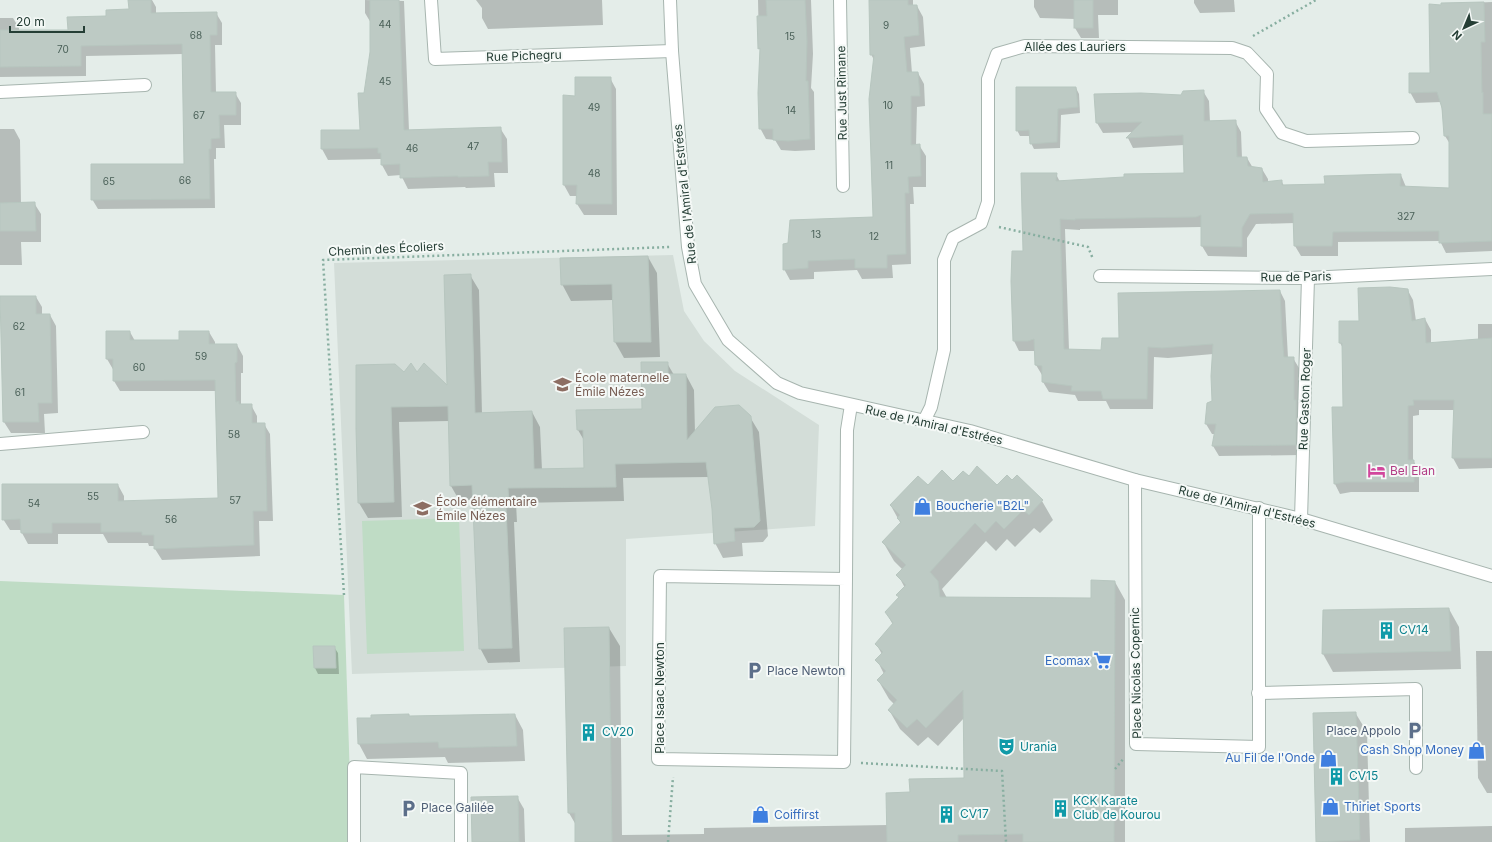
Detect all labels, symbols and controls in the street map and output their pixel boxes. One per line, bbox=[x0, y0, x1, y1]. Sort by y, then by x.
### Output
scale bar bbox=[10, 8, 84, 34]
north arrow bbox=[1444, 8, 1484, 48]
text: 20 m bbox=[16, 14, 45, 29]
house number: 44 bbox=[379, 18, 391, 30]
house number: 9 bbox=[883, 19, 889, 31]
text: N bbox=[1449, 27, 1465, 43]
house number: 68 bbox=[190, 29, 202, 41]
house number: 15 bbox=[785, 30, 795, 42]
street label: Allée des Lauriers bbox=[1024, 39, 1126, 54]
house number: 70 bbox=[57, 43, 69, 55]
street label: Rue Just Rimane bbox=[833, 46, 850, 140]
street label: Rue Pichegru bbox=[486, 47, 562, 64]
house number: 45 bbox=[379, 75, 391, 87]
house number: 10 bbox=[883, 99, 893, 111]
house number: 49 bbox=[588, 101, 600, 113]
house number: 14 bbox=[786, 104, 796, 116]
house number: 67 bbox=[193, 109, 205, 121]
street label: Rue de l'Amiral d'Estrées bbox=[670, 123, 699, 265]
house number: 47 bbox=[467, 140, 479, 152]
house number: 46 bbox=[406, 142, 418, 154]
house number: 11 bbox=[885, 159, 893, 171]
house number: 48 bbox=[588, 167, 600, 179]
house number: 66 bbox=[179, 174, 191, 186]
house number: 65 bbox=[103, 175, 115, 187]
house number: 327 bbox=[1397, 210, 1415, 222]
house number: 13 bbox=[811, 228, 821, 240]
house number: 12 bbox=[869, 230, 879, 242]
street label: Chemin des Écoliers bbox=[328, 238, 444, 259]
street label: Rue de Paris bbox=[1260, 268, 1332, 285]
house number: 62 bbox=[13, 320, 25, 332]
street label: Rue Gaston Roger bbox=[1295, 347, 1314, 450]
house number: 59 bbox=[195, 350, 207, 362]
house number: 60 bbox=[133, 361, 145, 373]
place label: École maternelle Émile Nézes bbox=[575, 370, 669, 399]
school or university icon: École maternelle Émile Nézes bbox=[552, 375, 572, 395]
house number: 61 bbox=[15, 386, 25, 398]
street label: Rue de l'Amiral d'Estrées bbox=[864, 401, 1004, 448]
house number: 58 bbox=[228, 428, 240, 440]
hotel icon: Bel Elan bbox=[1367, 461, 1387, 481]
place label: Bel Elan bbox=[1390, 463, 1435, 478]
street label: Rue de l'Amiral d'Estrées bbox=[1177, 482, 1317, 531]
house number: 55 bbox=[87, 490, 99, 502]
house number: 57 bbox=[229, 494, 241, 506]
place label: École élémentaire Émile Nézes bbox=[436, 494, 537, 523]
shop icon: Boucherie "B2L" bbox=[913, 496, 933, 516]
house number: 54 bbox=[28, 497, 40, 509]
place label: Boucherie "B2L" bbox=[936, 498, 1029, 513]
school or university icon: École élémentaire Émile Nézes bbox=[413, 499, 433, 519]
house number: 56 bbox=[165, 513, 177, 525]
street label: Place Nicolas Copernic bbox=[1127, 607, 1144, 739]
building icon: CV14 bbox=[1376, 620, 1396, 640]
place label: CV14 bbox=[1399, 622, 1429, 637]
street label: Place Isaac Newton bbox=[652, 642, 667, 754]
supermarket icon: Ecomax bbox=[1093, 651, 1113, 671]
place label: Ecomax bbox=[1045, 653, 1090, 668]
parking icon: Place Newton bbox=[744, 661, 764, 681]
place label: Place Newton bbox=[767, 663, 845, 678]
parking icon: Place Appolo bbox=[1404, 721, 1424, 741]
building icon: CV20 bbox=[579, 722, 599, 742]
place label: Place Appolo bbox=[1326, 723, 1401, 738]
place label: CV20 bbox=[602, 724, 634, 739]
theatre icon: Urania bbox=[997, 737, 1017, 757]
place label: Urania bbox=[1020, 739, 1057, 754]
shop icon: Cash Shop Money bbox=[1467, 740, 1487, 760]
place label: Cash Shop Money bbox=[1360, 742, 1464, 757]
shop icon: Au Fil de l'Onde bbox=[1318, 748, 1338, 768]
place label: Au Fil de l'Onde bbox=[1225, 750, 1315, 765]
building icon: CV15 bbox=[1326, 766, 1346, 786]
place label: CV15 bbox=[1349, 768, 1378, 783]
place label: KCK Karate Club de Kourou bbox=[1073, 793, 1161, 822]
shop icon: Thiriet Sports bbox=[1321, 797, 1341, 817]
parking icon: Place Galilée bbox=[398, 798, 418, 818]
building icon: KCK Karate Club de Kourou bbox=[1050, 798, 1070, 818]
place label: Thiriet Sports bbox=[1344, 799, 1421, 814]
place label: Place Galilée bbox=[421, 800, 494, 815]
building icon: CV17 bbox=[937, 804, 957, 824]
shop icon: Coiffirst bbox=[751, 805, 771, 825]
place label: CV17 bbox=[960, 806, 989, 821]
place label: Coiffirst bbox=[774, 807, 819, 822]

